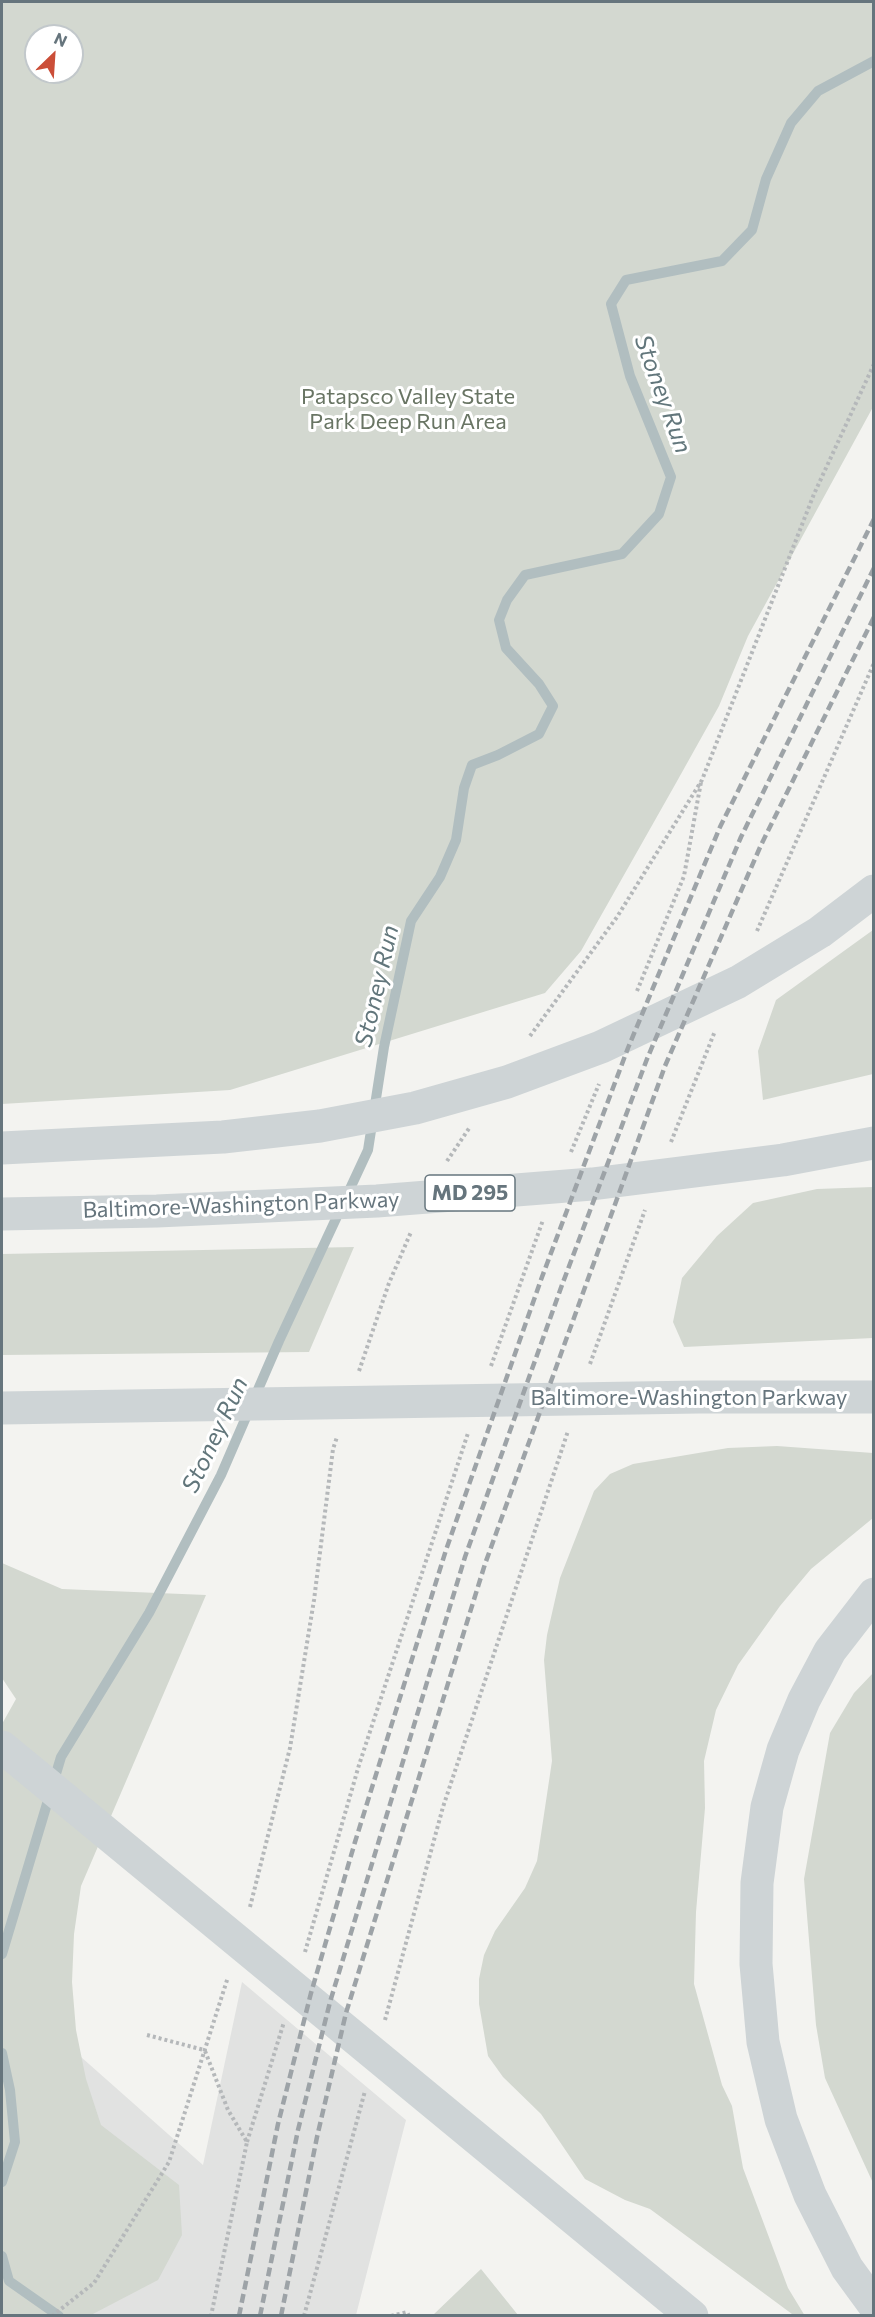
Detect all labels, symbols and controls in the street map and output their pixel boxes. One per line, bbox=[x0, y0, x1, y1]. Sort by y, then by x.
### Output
north arrow bbox=[24, 24, 84, 84]
text: N bbox=[52, 28, 70, 50]
water label: Stoney Run bbox=[628, 331, 698, 457]
park label: Patapsco Valley State Park Deep Run Area bbox=[301, 384, 515, 436]
water label: Stoney Run bbox=[349, 922, 405, 1050]
road number: MD 295 bbox=[425, 1175, 515, 1211]
street label: Baltimore-Washington Parkway bbox=[82, 1186, 400, 1224]
water label: Stoney Run bbox=[176, 1373, 254, 1497]
street label: Baltimore-Washington Parkway bbox=[531, 1385, 847, 1411]

